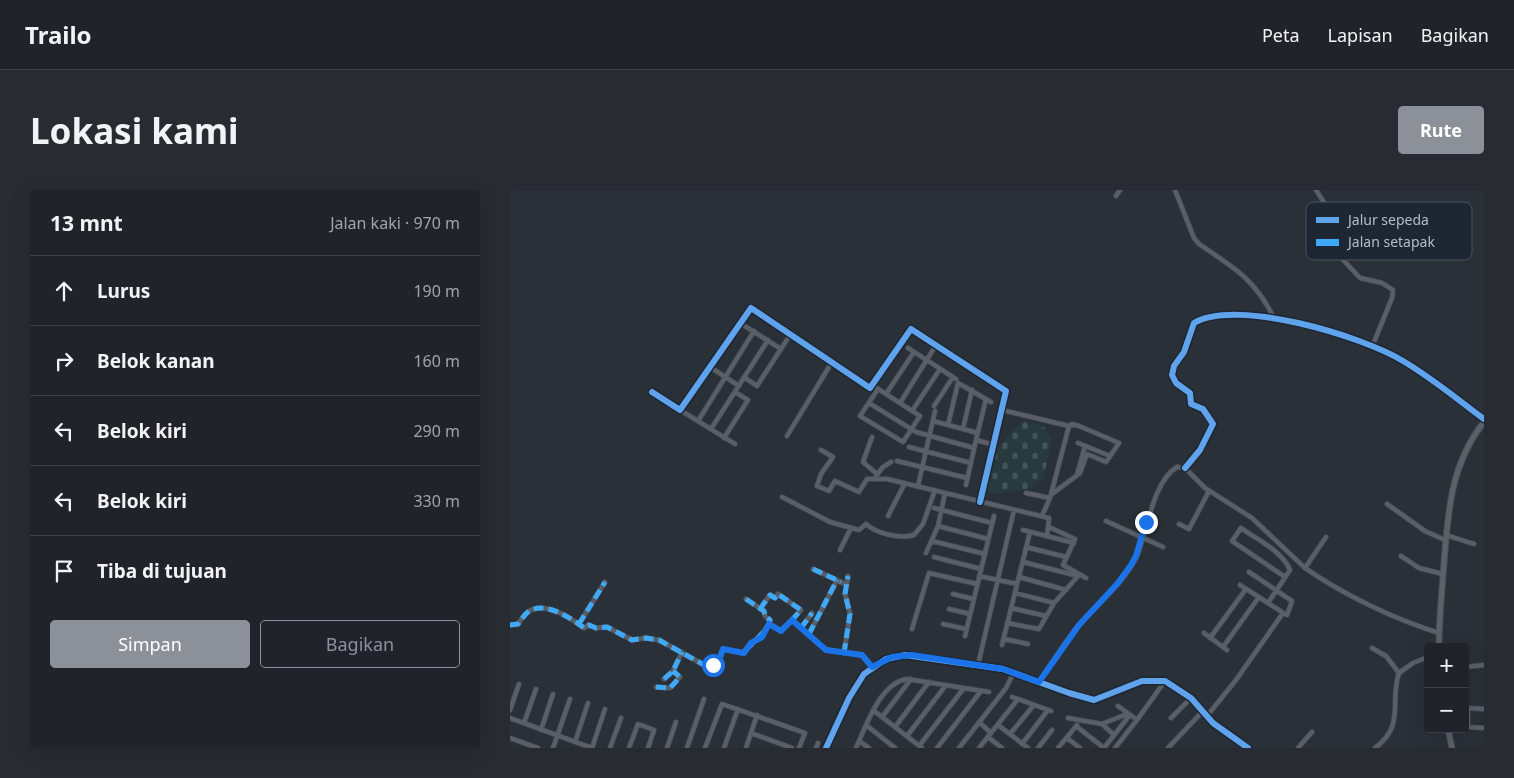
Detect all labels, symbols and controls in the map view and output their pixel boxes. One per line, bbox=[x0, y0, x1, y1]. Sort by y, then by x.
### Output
text: Trailo bbox=[25, 18, 92, 51]
text: Peta bbox=[1262, 23, 1300, 47]
text: Lapisan bbox=[1328, 23, 1393, 47]
text: Bagikan bbox=[1421, 23, 1489, 47]
button: Rute bbox=[1398, 106, 1484, 154]
text: Lokasi kami bbox=[30, 107, 239, 154]
legend bbox=[1306, 202, 1472, 260]
text: 13 mnt bbox=[50, 209, 123, 237]
text: Jalur sepeda bbox=[1346, 210, 1429, 229]
text: Jalan kaki · 970 m bbox=[330, 212, 460, 234]
text: Jalan setapak bbox=[1346, 232, 1435, 251]
icon: ahead bbox=[50, 277, 78, 305]
text: Lurus bbox=[97, 278, 150, 304]
text: 190 m bbox=[413, 280, 460, 302]
icon: right bbox=[50, 347, 78, 375]
text: Belok kanan bbox=[97, 348, 214, 374]
text: 160 m bbox=[413, 350, 460, 372]
icon: left bbox=[50, 417, 78, 445]
text: Belok kiri bbox=[97, 418, 187, 444]
text: 290 m bbox=[413, 420, 460, 442]
icon: left bbox=[50, 487, 78, 515]
text: Belok kiri bbox=[97, 488, 187, 514]
text: 330 m bbox=[413, 490, 460, 512]
route end bbox=[1135, 511, 1158, 534]
icon: arrive bbox=[50, 557, 78, 585]
text: Tiba di tujuan bbox=[97, 558, 227, 584]
button: Simpan bbox=[50, 620, 250, 668]
button: Bagikan bbox=[260, 620, 460, 668]
map controls bbox=[1424, 643, 1469, 733]
button: + bbox=[1424, 643, 1469, 688]
route start bbox=[702, 654, 725, 677]
button: − bbox=[1424, 688, 1469, 733]

